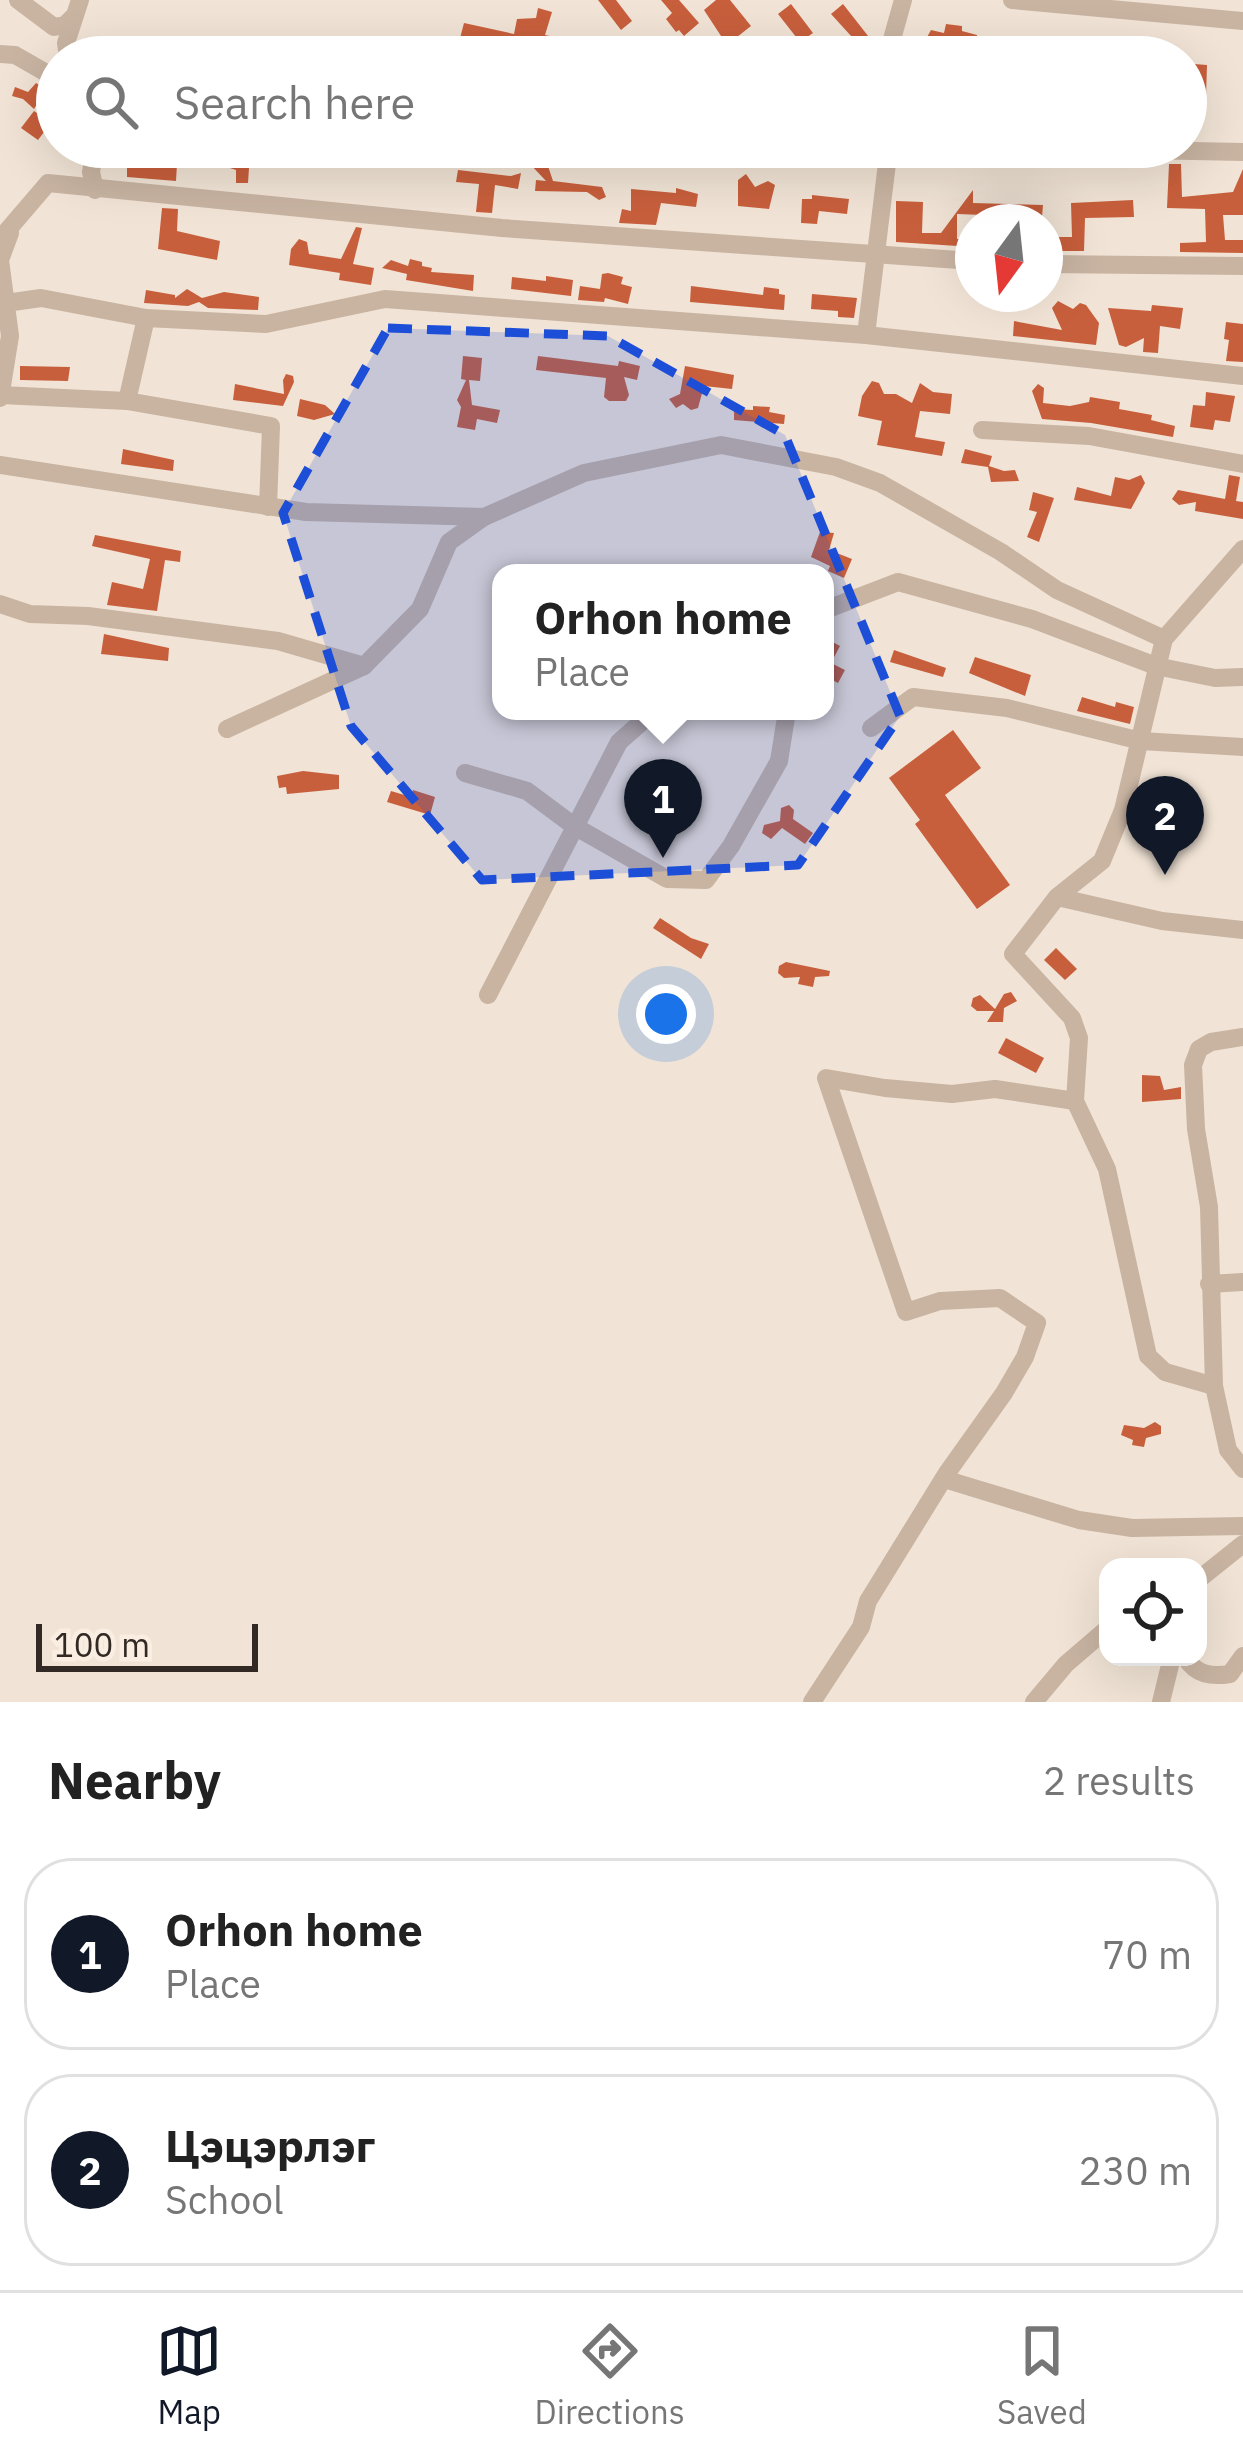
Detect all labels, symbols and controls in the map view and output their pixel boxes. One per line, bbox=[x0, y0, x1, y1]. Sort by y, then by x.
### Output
search box bbox=[36, 36, 1207, 168]
icon: search bbox=[78, 69, 144, 135]
text: Search here bbox=[174, 73, 415, 131]
north arrow bbox=[955, 204, 1063, 312]
popup bbox=[492, 564, 834, 720]
text: Orhon home bbox=[534, 588, 792, 646]
text: Place bbox=[534, 646, 630, 697]
pin: 1 bbox=[624, 759, 702, 858]
pin: 2 bbox=[1126, 776, 1204, 875]
your location bbox=[636, 984, 696, 1044]
map controls bbox=[1099, 1558, 1207, 1666]
button: locate bbox=[1099, 1558, 1207, 1666]
scale bar bbox=[36, 1618, 258, 1671]
text: 100 m bbox=[54, 1623, 150, 1666]
text: Nearby bbox=[48, 1747, 221, 1813]
text: 2 results bbox=[1043, 1755, 1195, 1806]
text: Orhon home bbox=[165, 1900, 423, 1958]
text: 1 bbox=[78, 1929, 102, 1980]
text: 70 m bbox=[1102, 1929, 1192, 1980]
text: Place bbox=[165, 1958, 261, 2009]
text: Цэцэрлэг bbox=[165, 2116, 376, 2174]
text: 2 bbox=[78, 2145, 102, 2196]
text: 230 m bbox=[1079, 2145, 1192, 2196]
text: School bbox=[165, 2174, 284, 2225]
tab: Map bbox=[156, 2318, 222, 2433]
tab: Directions bbox=[535, 2318, 685, 2433]
tab: Saved bbox=[997, 2318, 1087, 2433]

